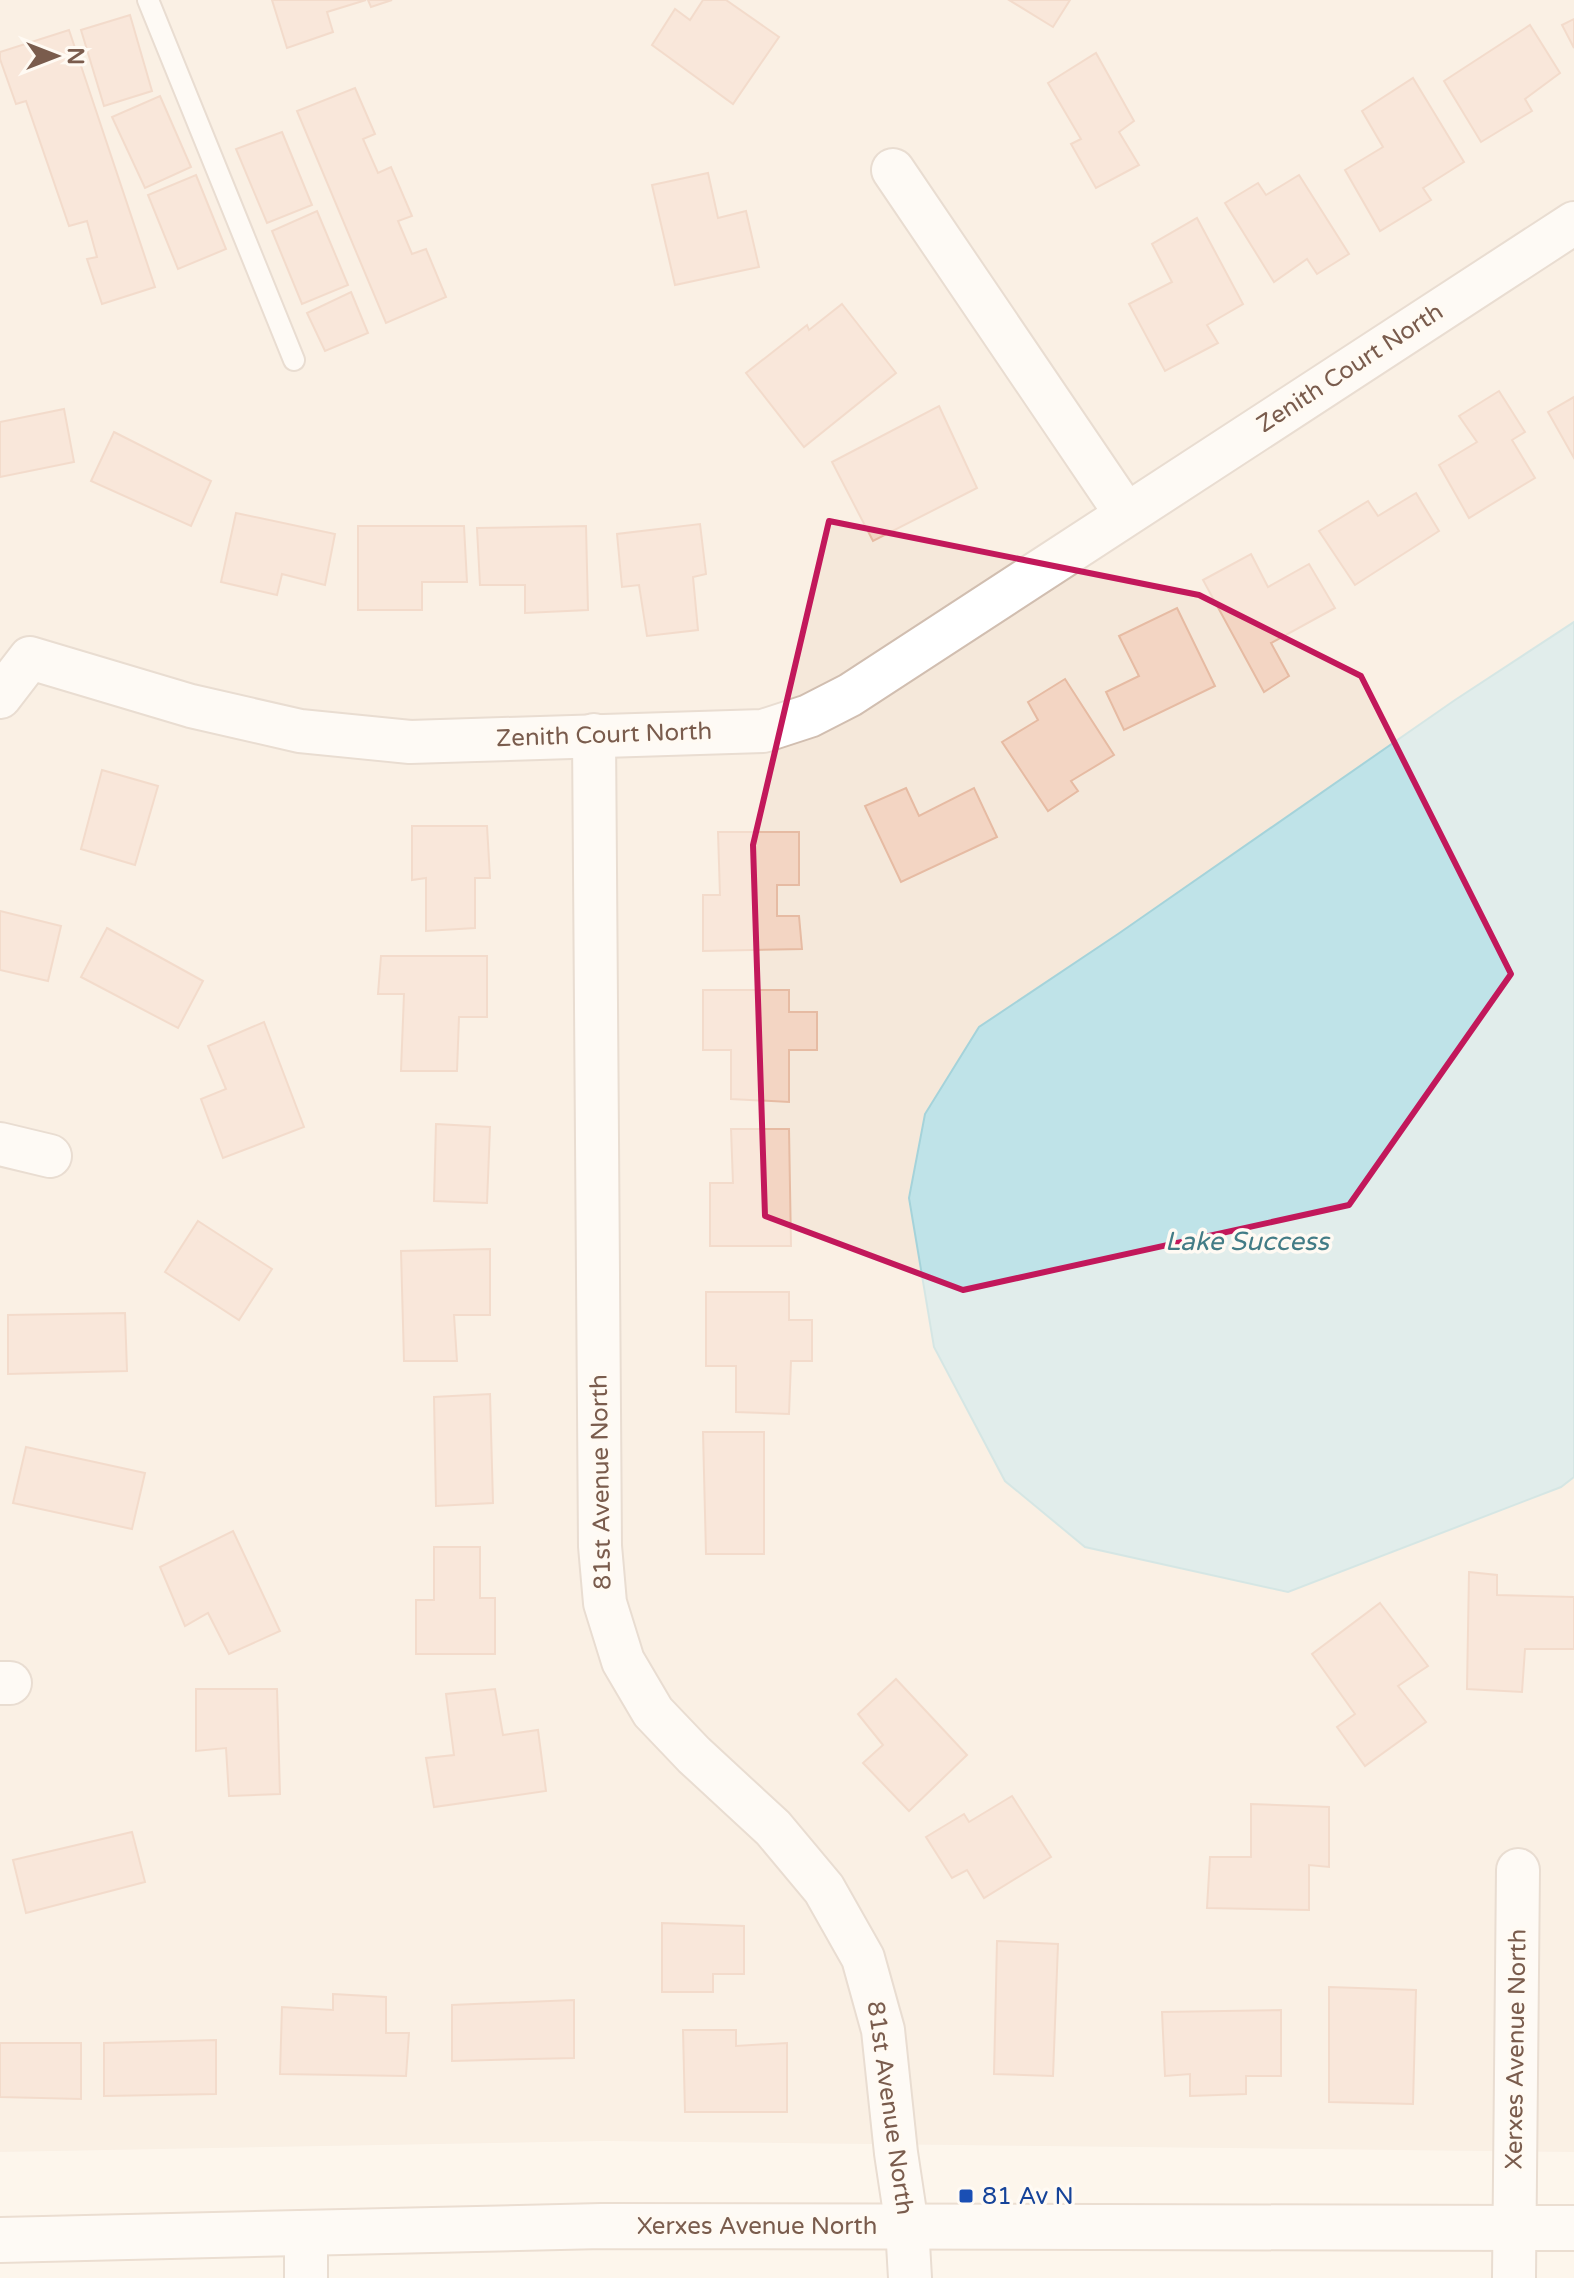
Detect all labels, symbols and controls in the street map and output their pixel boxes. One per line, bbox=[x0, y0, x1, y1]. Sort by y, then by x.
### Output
north arrow bbox=[16, 16, 96, 96]
text: N bbox=[62, 47, 88, 65]
street label: Zenith Court North bbox=[1251, 297, 1449, 439]
street label: Zenith Court North bbox=[495, 717, 713, 753]
water label: Lake Success bbox=[1165, 1226, 1330, 1257]
street label: 81st Avenue North bbox=[585, 1374, 617, 1590]
street label: Xerxes Avenue North bbox=[1499, 1928, 1533, 2170]
street label: 81st Avenue North bbox=[861, 1999, 919, 2217]
place label: 81 Av N bbox=[982, 2182, 1074, 2211]
marker: 81 Av N bbox=[957, 2187, 975, 2205]
street label: Xerxes Avenue North bbox=[637, 2212, 877, 2241]

